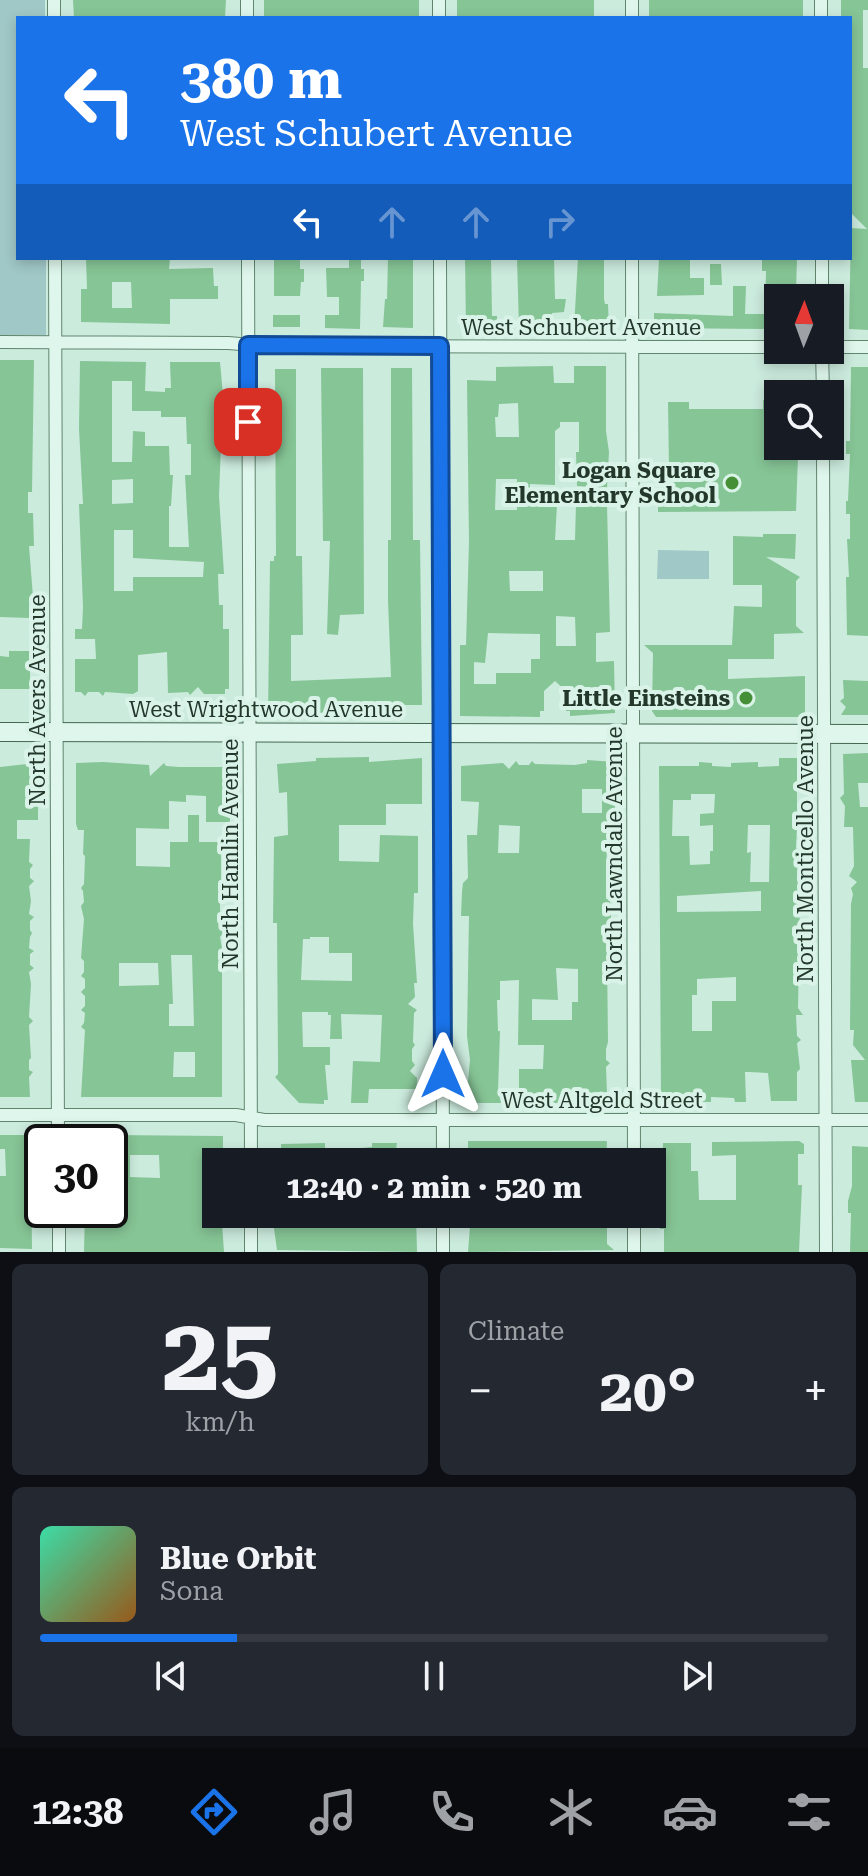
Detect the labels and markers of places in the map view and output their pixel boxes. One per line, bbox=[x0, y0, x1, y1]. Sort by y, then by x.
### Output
pin bbox=[214, 388, 282, 456]
place label: Logan Square Elementary School bbox=[504, 458, 716, 508]
marker: Logan Square Elementary School bbox=[723, 474, 741, 492]
place label: Little Einsteins bbox=[562, 686, 730, 711]
marker: Little Einsteins bbox=[737, 689, 755, 707]

